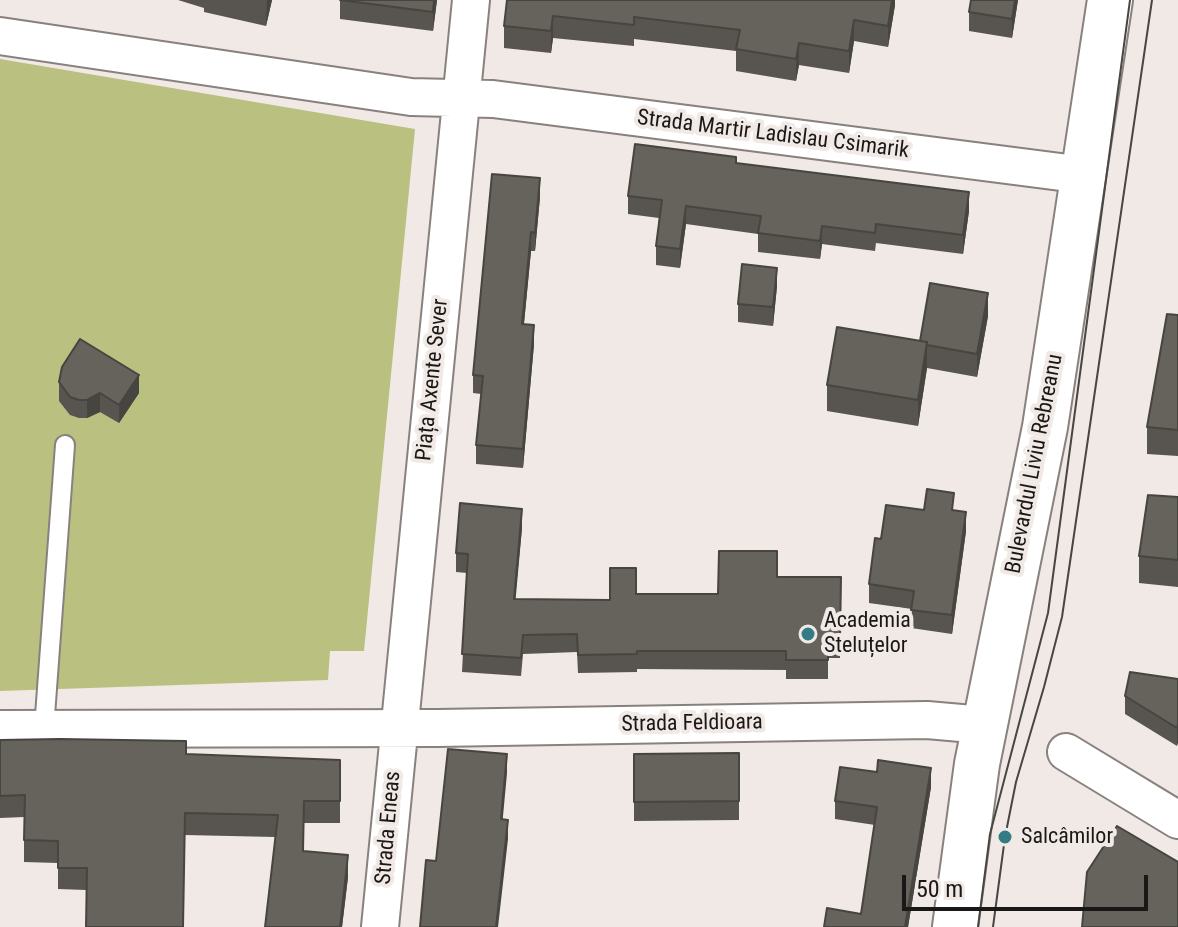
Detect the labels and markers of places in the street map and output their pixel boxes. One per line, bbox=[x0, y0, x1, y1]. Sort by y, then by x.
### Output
place label: Academia Steluțelor bbox=[824, 608, 911, 660]
marker: Academia Steluțelor bbox=[799, 625, 817, 643]
place label: Salcâmilor bbox=[1021, 824, 1113, 850]
marker: Salcâmilor bbox=[996, 828, 1014, 846]

